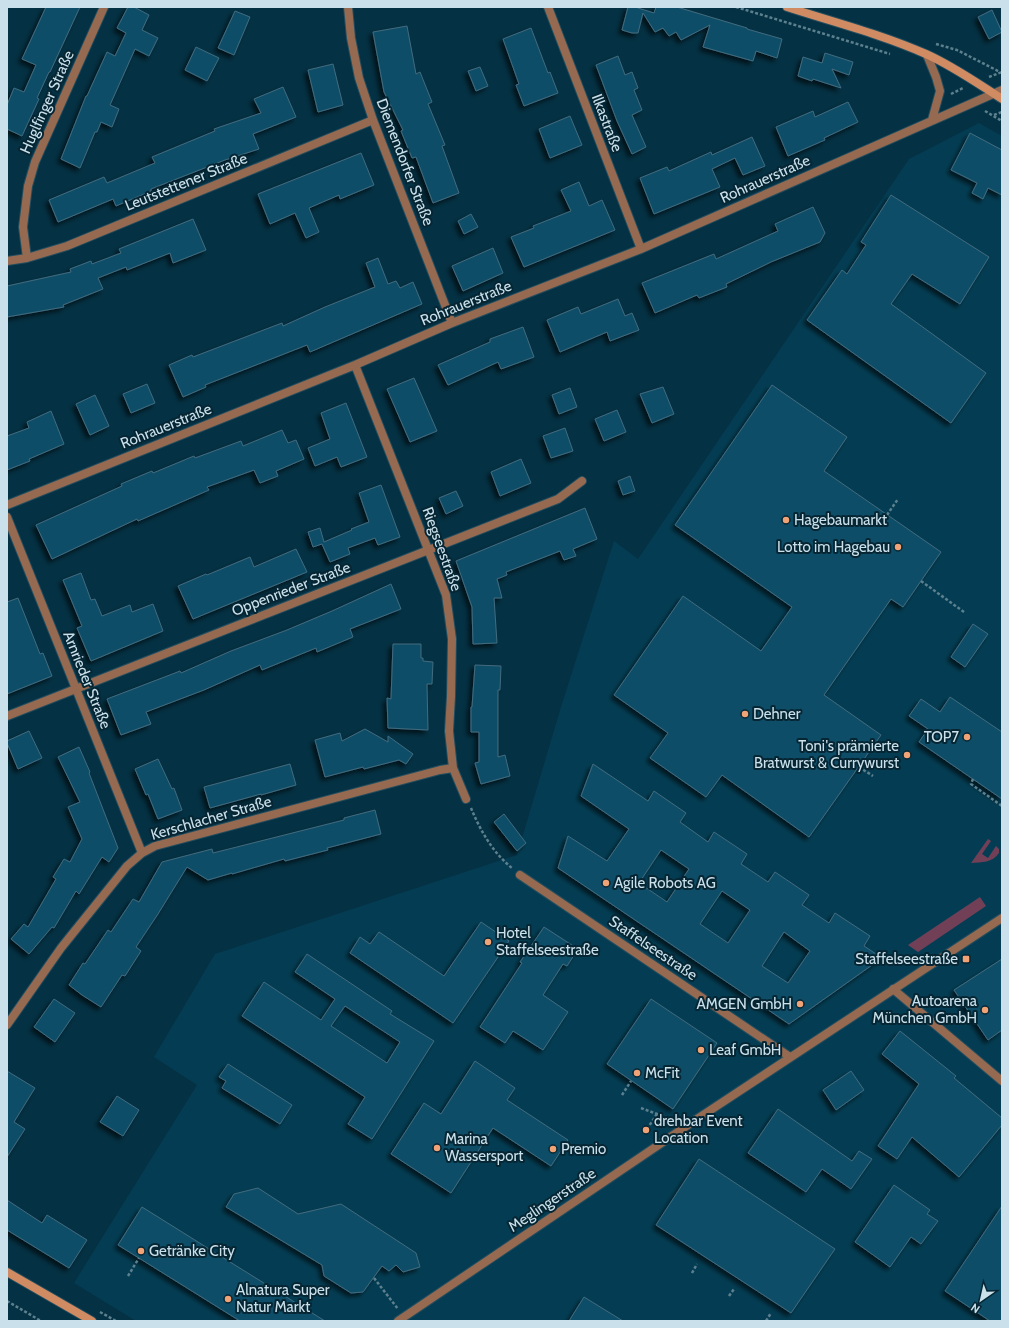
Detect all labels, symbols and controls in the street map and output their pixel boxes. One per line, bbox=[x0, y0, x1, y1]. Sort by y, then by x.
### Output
street label: Huglfinger Straße bbox=[16, 47, 78, 156]
street label: Ilkastraße bbox=[588, 92, 626, 155]
street label: Diemendorfer Straße bbox=[372, 96, 438, 228]
street label: Leutstettener Straße bbox=[122, 149, 250, 215]
street label: Rohrauerstraße bbox=[717, 151, 813, 207]
street label: Rohrauerstraße bbox=[418, 276, 514, 329]
street label: Rohrauerstraße bbox=[118, 399, 214, 452]
street label: Riegseestraße bbox=[418, 504, 466, 594]
place label: Hagebaumarkt bbox=[794, 511, 887, 529]
marker: Hagebaumarkt bbox=[781, 515, 791, 525]
place label: Lotto im Hagebau bbox=[777, 538, 890, 556]
marker: Lotto im Hagebau bbox=[893, 542, 903, 552]
street label: Oppenrieder Straße bbox=[229, 558, 353, 620]
street label: Arnrieder Straße bbox=[59, 629, 115, 732]
place label: Dehner bbox=[753, 705, 801, 723]
marker: Dehner bbox=[740, 709, 750, 719]
place label: TOP7 bbox=[924, 728, 959, 746]
marker: TOP7 bbox=[962, 732, 972, 742]
place label: Toni's prämierte Bratwurst & Currywurst bbox=[754, 737, 899, 772]
marker: Toni's prämierte Bratwurst & Currywurst bbox=[902, 750, 912, 760]
street label: Kerschlacher Straße bbox=[149, 792, 274, 844]
place label: Agile Robots AG bbox=[614, 874, 716, 892]
marker: Agile Robots AG bbox=[601, 878, 611, 888]
street label: Staffelseestraße bbox=[605, 912, 701, 984]
place label: Hotel Staffelseestraße bbox=[496, 924, 599, 959]
marker: Hotel Staffelseestraße bbox=[483, 937, 493, 947]
place label: Staffelseestraße bbox=[855, 950, 958, 968]
marker: Staffelseestraße bbox=[961, 954, 971, 964]
place label: Autoarena München GmbH bbox=[873, 992, 978, 1027]
place label: AMGEN GmbH bbox=[697, 995, 792, 1013]
marker: AMGEN GmbH bbox=[795, 999, 805, 1009]
marker: Autoarena München GmbH bbox=[980, 1005, 990, 1015]
place label: Leaf GmbH bbox=[709, 1041, 781, 1059]
marker: Leaf GmbH bbox=[696, 1045, 706, 1055]
place label: McFit bbox=[645, 1064, 680, 1082]
marker: McFit bbox=[632, 1068, 642, 1078]
place label: drehbar Event Location bbox=[654, 1112, 743, 1147]
marker: drehbar Event Location bbox=[641, 1125, 651, 1135]
place label: Marina Wassersport bbox=[445, 1130, 523, 1165]
place label: Premio bbox=[561, 1140, 606, 1158]
marker: Marina Wassersport bbox=[432, 1143, 442, 1153]
marker: Premio bbox=[548, 1144, 558, 1154]
street label: Meglingerstraße bbox=[505, 1164, 599, 1236]
place label: Getränke City bbox=[149, 1242, 235, 1260]
marker: Getränke City bbox=[136, 1246, 146, 1256]
north arrow bbox=[961, 1280, 1001, 1320]
place label: Alnatura Super Natur Markt bbox=[236, 1281, 330, 1316]
marker: Alnatura Super Natur Markt bbox=[223, 1294, 233, 1304]
text: N bbox=[968, 1300, 983, 1316]

